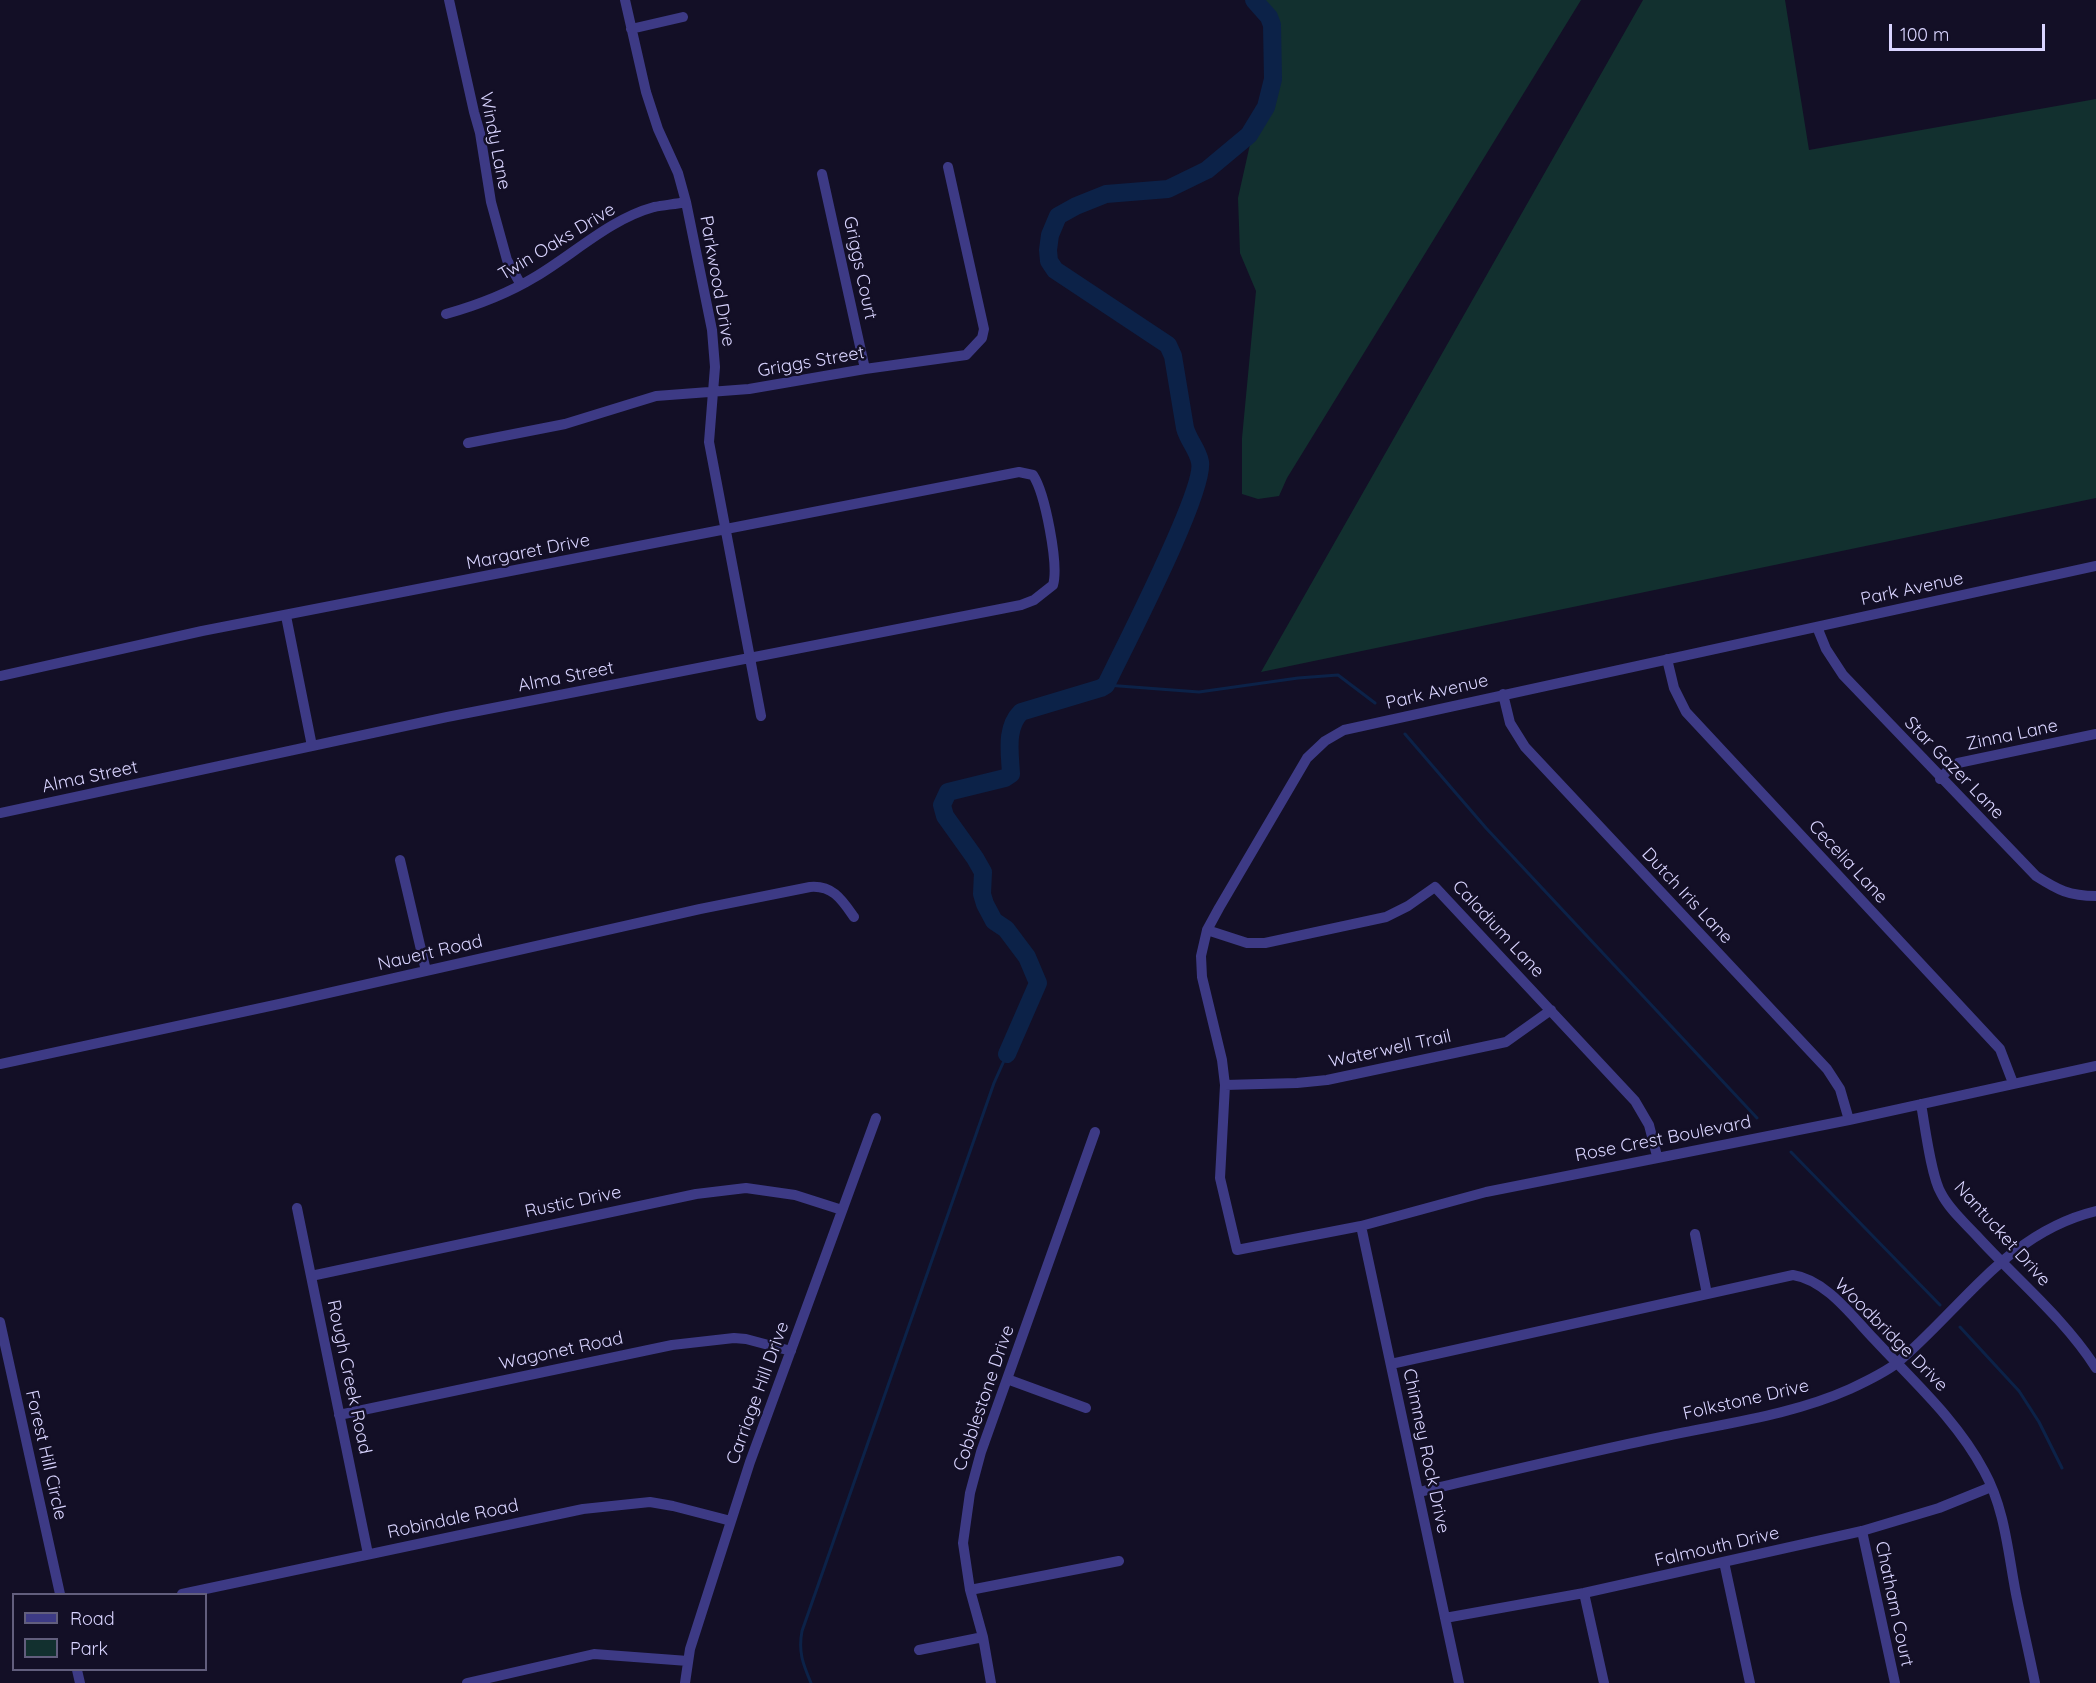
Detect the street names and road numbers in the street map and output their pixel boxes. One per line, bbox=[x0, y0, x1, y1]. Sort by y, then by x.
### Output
street label: Windy Lane bbox=[475, 90, 515, 192]
street label: Twin Oaks Drive bbox=[495, 199, 619, 285]
street label: Parkwood Drive bbox=[695, 214, 739, 348]
street label: Griggs Court bbox=[839, 214, 881, 322]
street label: Griggs Street bbox=[756, 342, 866, 382]
street label: Margaret Drive bbox=[464, 529, 592, 575]
street label: Park Avenue bbox=[1859, 568, 1965, 610]
street label: Alma Street bbox=[516, 657, 616, 697]
street label: Park Avenue bbox=[1384, 670, 1490, 714]
street label: Star Gazer Lane bbox=[1900, 712, 2008, 824]
street label: Zinna Lane bbox=[1964, 715, 2060, 755]
street label: Alma Street bbox=[40, 756, 140, 798]
street label: Cecelia Lane bbox=[1804, 816, 1892, 908]
street label: Dutch Iris Lane bbox=[1637, 844, 1737, 948]
street label: Caladium Lane bbox=[1447, 876, 1549, 982]
street label: Nauert Road bbox=[376, 930, 484, 976]
street label: Waterwell Trail bbox=[1327, 1025, 1453, 1073]
street label: Rose Crest Boulevard bbox=[1573, 1111, 1753, 1167]
street label: Nantucket Drive bbox=[1949, 1177, 2055, 1291]
street label: Rustic Drive bbox=[523, 1181, 623, 1223]
street label: Woodbridge Drive bbox=[1830, 1274, 1952, 1396]
street label: Rough Creek Road bbox=[322, 1298, 376, 1456]
street label: Carriage Hill Drive bbox=[722, 1319, 794, 1467]
street label: Cobblestone Drive bbox=[949, 1322, 1019, 1474]
street label: Wagonet Road bbox=[497, 1327, 625, 1375]
street label: Chimney Rock Drive bbox=[1398, 1367, 1454, 1535]
street label: Folkstone Drive bbox=[1681, 1375, 1811, 1425]
street label: Forest Hill Circle bbox=[21, 1388, 71, 1522]
street label: Robindale Road bbox=[385, 1495, 521, 1543]
street label: Falmouth Drive bbox=[1653, 1522, 1781, 1572]
street label: Chatham Court bbox=[1870, 1539, 1918, 1669]

